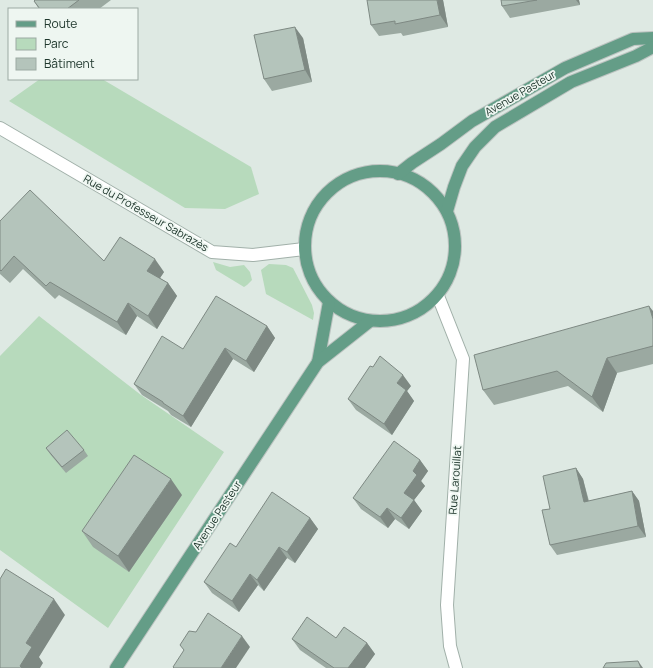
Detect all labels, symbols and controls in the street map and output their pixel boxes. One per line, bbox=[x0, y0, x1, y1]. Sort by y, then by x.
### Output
legend bbox=[8, 8, 138, 80]
text: Route bbox=[44, 15, 77, 32]
text: Parc bbox=[44, 35, 69, 52]
text: Bâtiment bbox=[44, 55, 95, 72]
street label: Avenue Pasteur bbox=[482, 66, 558, 119]
street label: Rue du Professeur Sabrazès bbox=[81, 171, 212, 255]
street label: Rue Larouillat bbox=[445, 445, 464, 515]
street label: Avenue Pasteur bbox=[189, 477, 244, 552]

